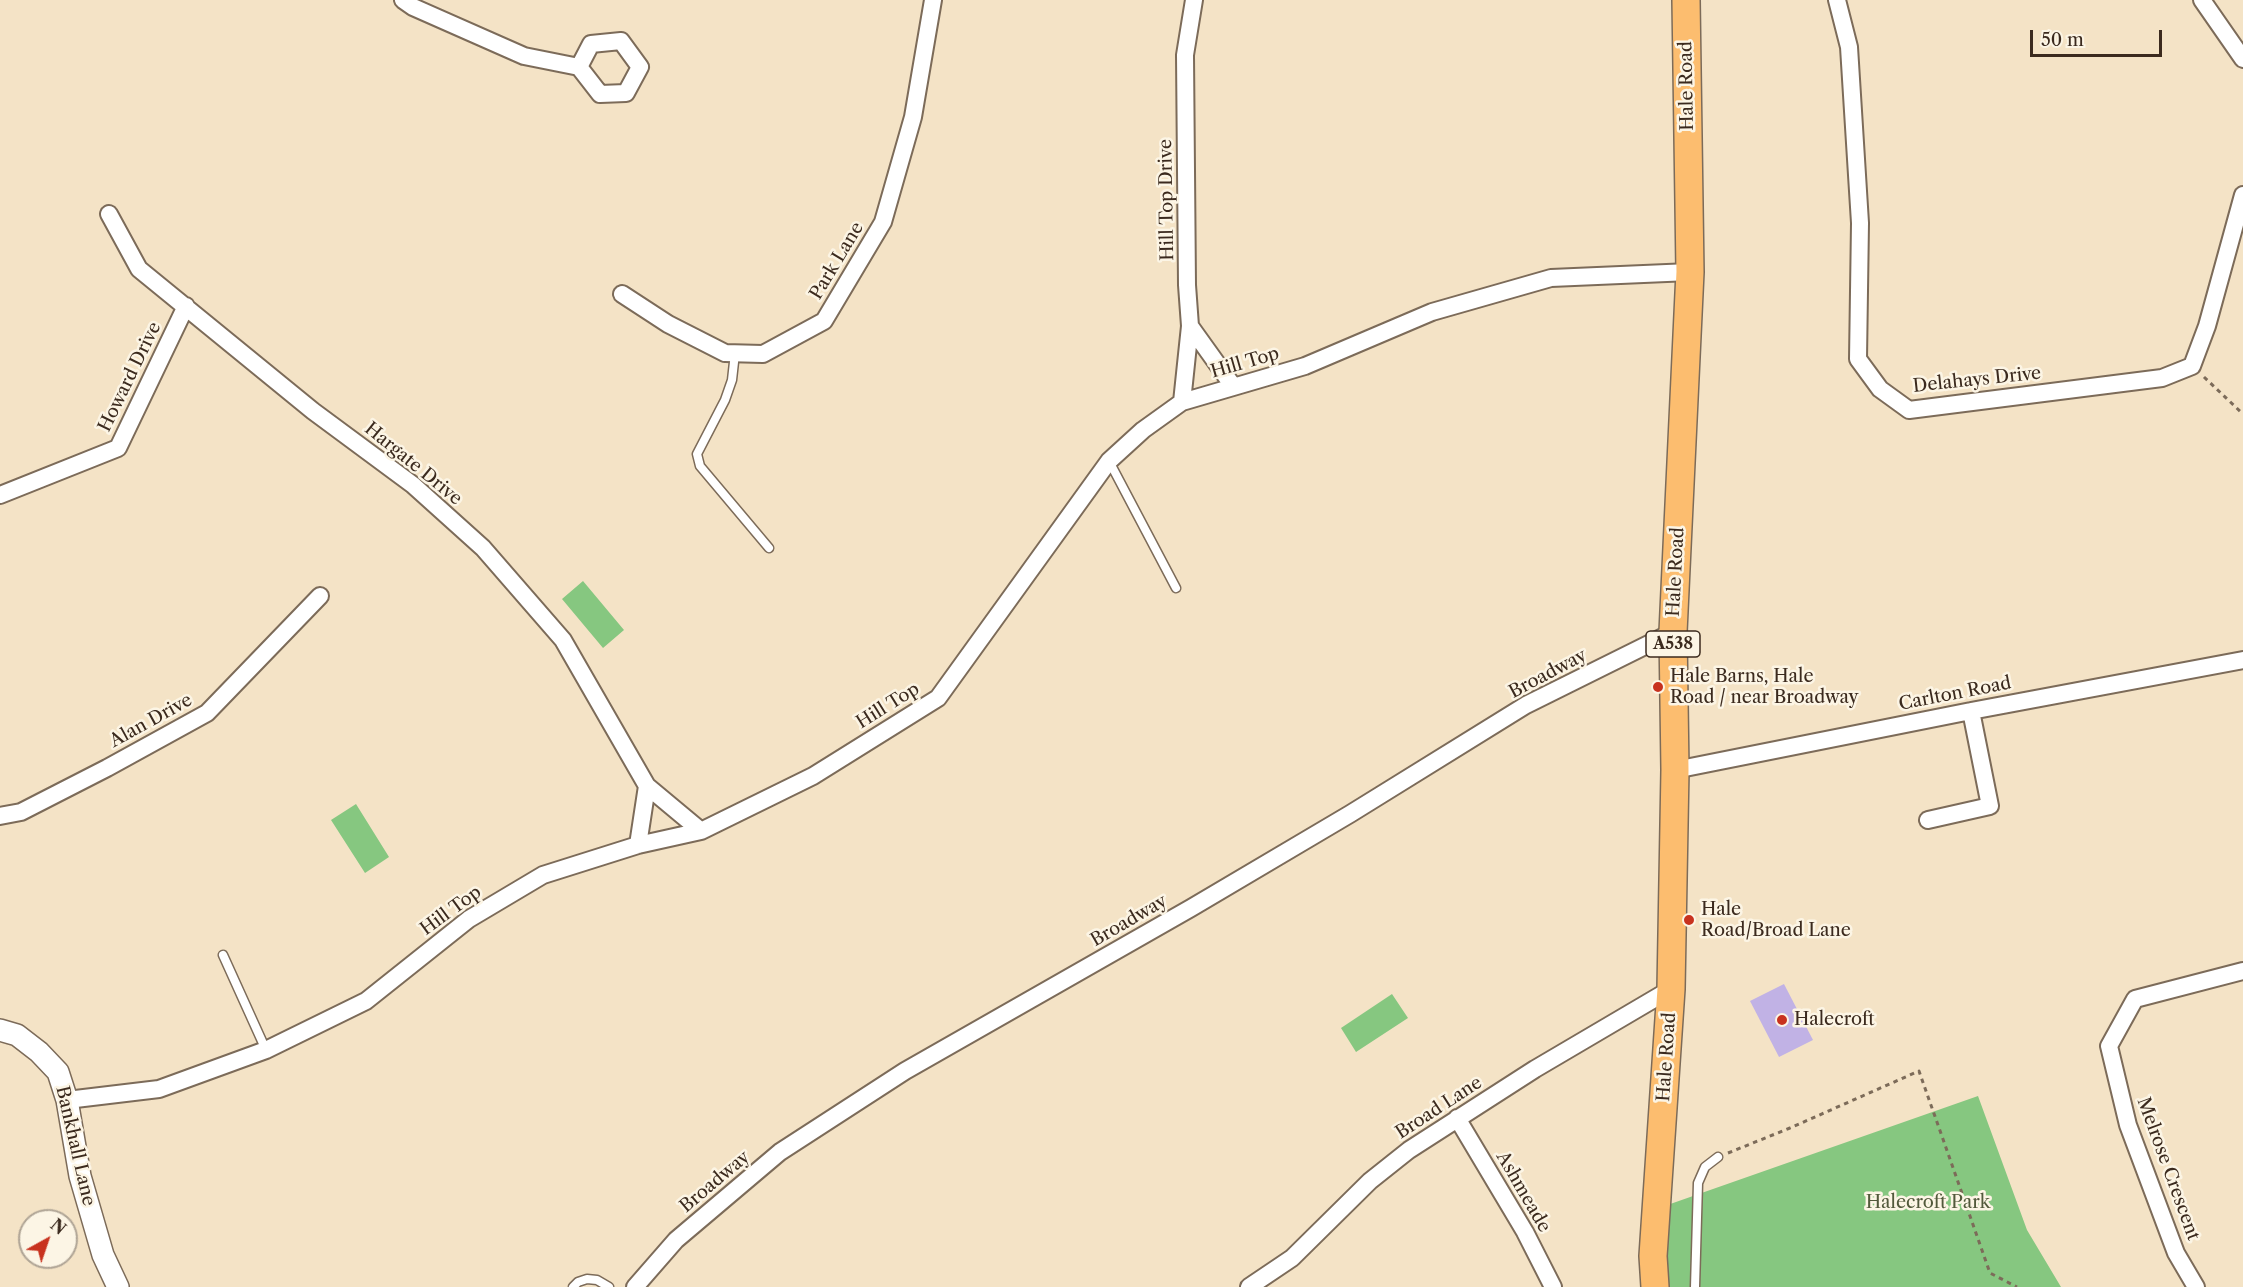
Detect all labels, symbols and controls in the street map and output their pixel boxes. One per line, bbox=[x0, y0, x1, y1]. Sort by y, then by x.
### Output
scale bar bbox=[2033, 18, 2165, 56]
text: 50 m bbox=[2041, 29, 2084, 51]
street label: Hale Road bbox=[1675, 41, 1699, 131]
street label: Hill Top Drive bbox=[1155, 139, 1179, 261]
street label: Park Lane bbox=[805, 218, 869, 304]
street label: Howard Drive bbox=[94, 319, 166, 435]
street label: Hill Top bbox=[1208, 343, 1282, 383]
street label: Delahays Drive bbox=[1912, 363, 2042, 397]
street label: Hargate Drive bbox=[360, 418, 466, 510]
street label: Hale Road bbox=[1663, 527, 1689, 617]
road number: A538 bbox=[1646, 631, 1700, 657]
street label: Broadway bbox=[1506, 645, 1590, 703]
place label: Hale Barns, Hale Road / near Broadway bbox=[1670, 666, 1858, 708]
street label: Carlton Road bbox=[1897, 672, 2013, 716]
street label: Hill Top bbox=[852, 678, 924, 734]
marker: Hale Barns, Hale Road / near Broadway bbox=[1651, 680, 1665, 694]
street label: Alan Drive bbox=[106, 689, 196, 753]
street label: Hill Top bbox=[416, 882, 486, 940]
street label: Broadway bbox=[1087, 890, 1171, 952]
place label: Hale Road/Broad Lane bbox=[1701, 899, 1851, 942]
marker: Hale Road/Broad Lane bbox=[1682, 913, 1696, 927]
place label: Halecroft bbox=[1794, 1009, 1874, 1031]
street label: Hale Road bbox=[1653, 1012, 1681, 1102]
marker: Halecroft bbox=[1775, 1013, 1789, 1027]
street label: Broad Lane bbox=[1392, 1072, 1486, 1144]
street label: Bankhall Lane bbox=[51, 1084, 99, 1208]
street label: Melrose Crescent bbox=[2132, 1095, 2204, 1243]
street label: Broadway bbox=[676, 1147, 754, 1217]
street label: Ashmeade bbox=[1491, 1148, 1555, 1236]
park label: Halecroft Park bbox=[1866, 1192, 1990, 1214]
north arrow bbox=[18, 1209, 78, 1269]
text: N bbox=[47, 1215, 70, 1239]

